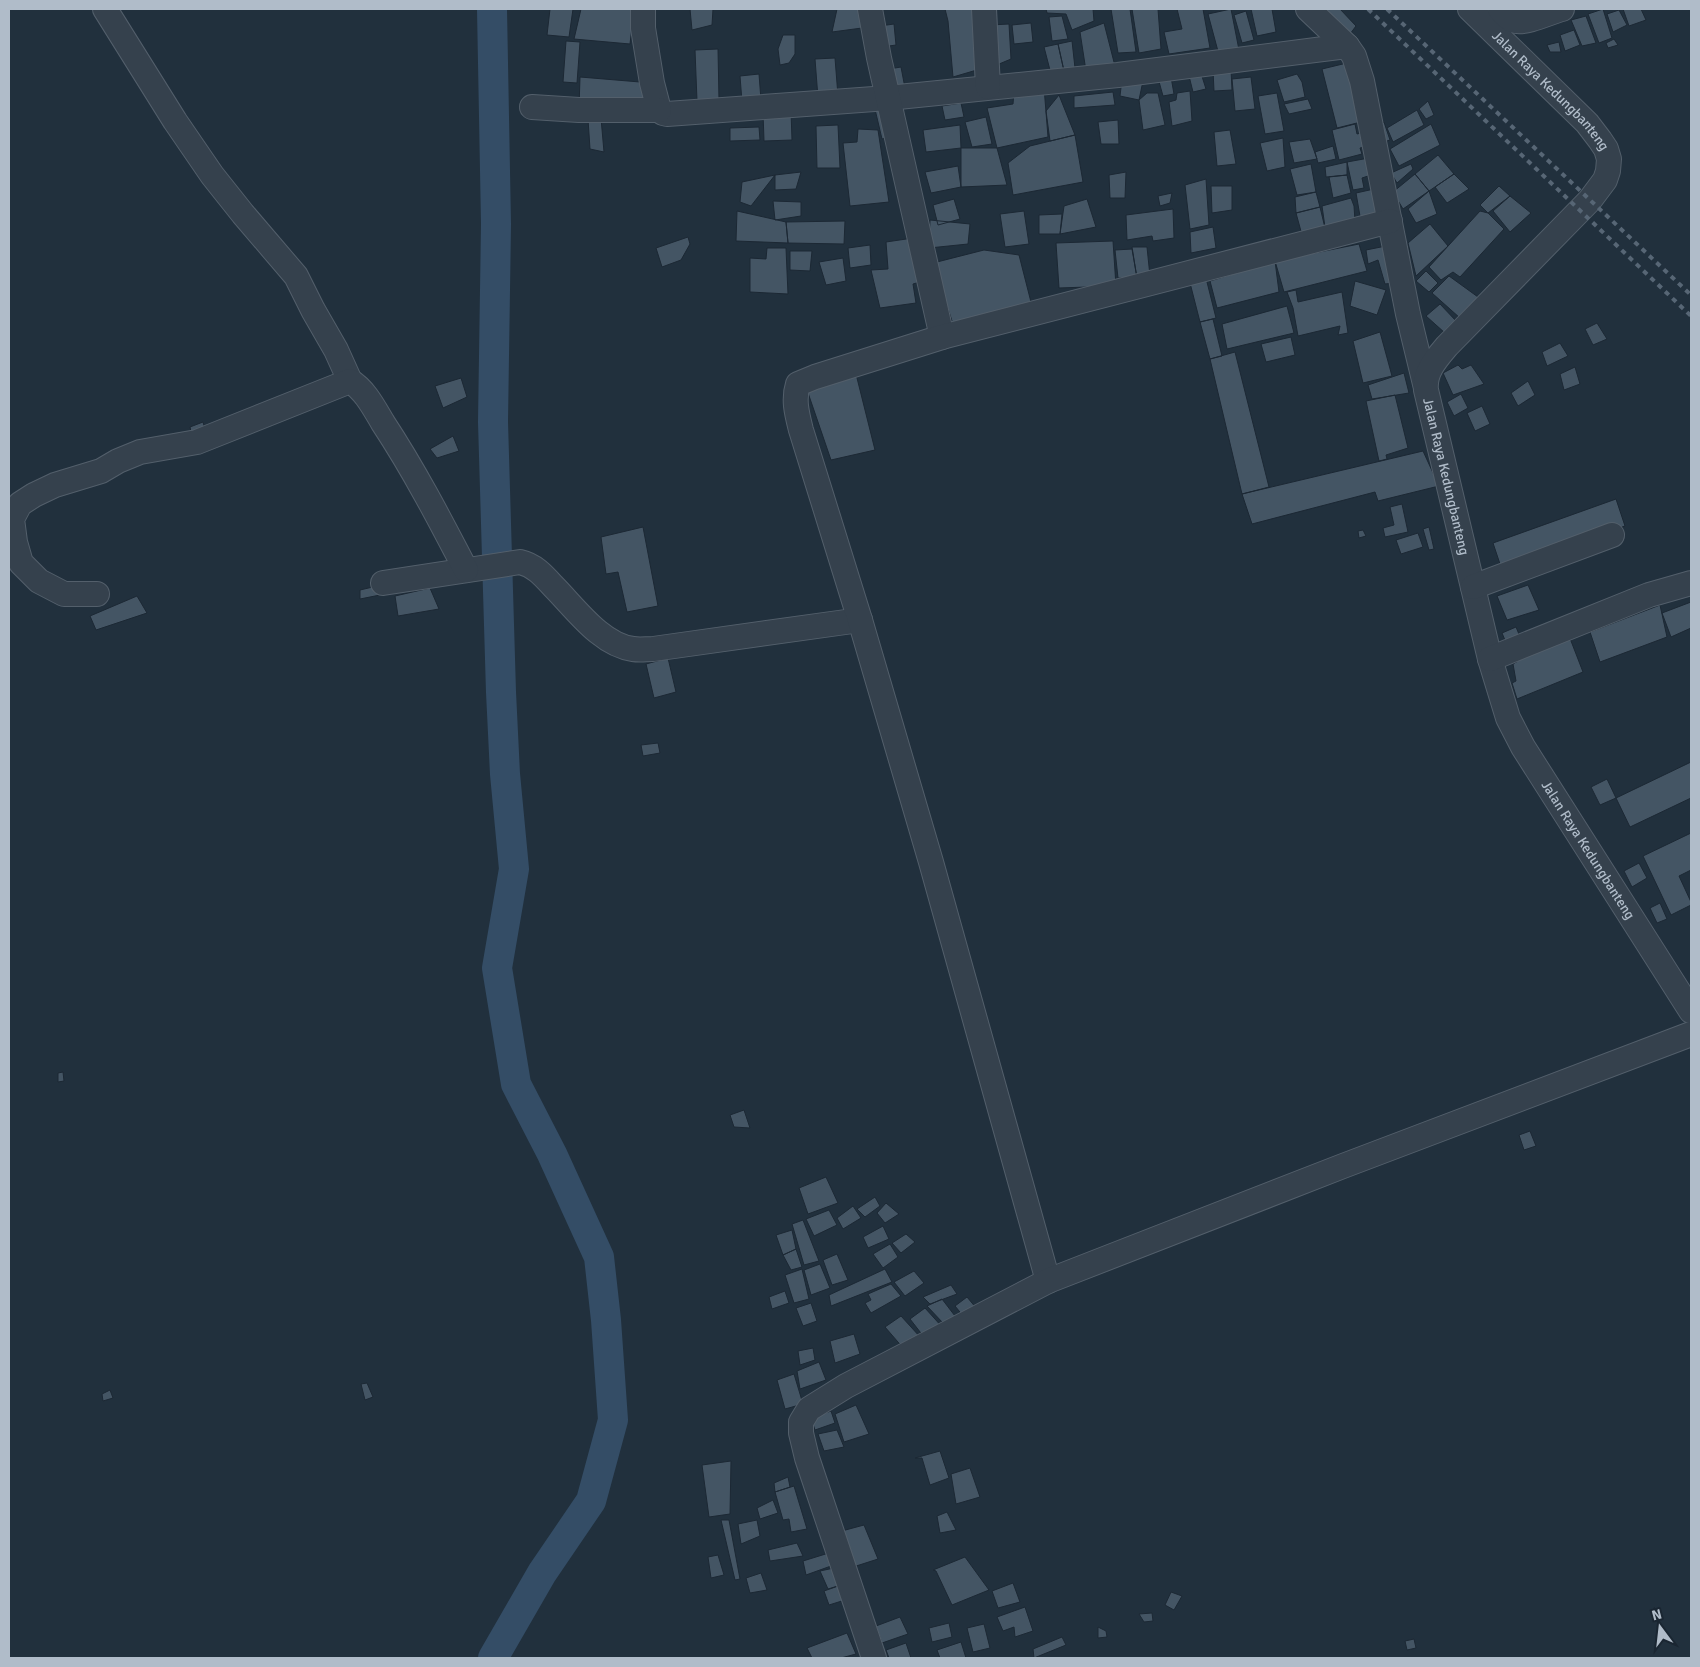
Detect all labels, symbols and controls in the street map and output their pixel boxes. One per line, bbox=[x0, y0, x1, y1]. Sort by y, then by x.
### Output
street label: Jalan Raya Kedungbanteng bbox=[1489, 27, 1613, 154]
street label: Jalan Raya Kedungbanteng bbox=[1420, 396, 1473, 557]
street label: Jalan Raya Kedungbanteng bbox=[1538, 777, 1639, 922]
north arrow bbox=[1635, 1602, 1685, 1652]
text: N bbox=[1650, 1605, 1664, 1624]

